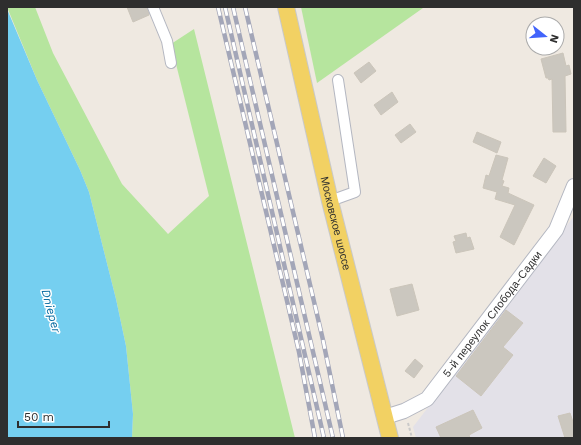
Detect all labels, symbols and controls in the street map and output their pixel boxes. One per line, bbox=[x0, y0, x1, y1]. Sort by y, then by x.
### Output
north arrow bbox=[525, 16, 565, 56]
text: N bbox=[547, 33, 561, 45]
street label: Московское шоссе bbox=[318, 175, 353, 272]
street label: 5-й переулок Слобода-Садки bbox=[440, 248, 545, 380]
water label: Dnieper bbox=[38, 288, 64, 336]
scale bar bbox=[18, 403, 109, 429]
text: 50 m bbox=[24, 410, 54, 424]

